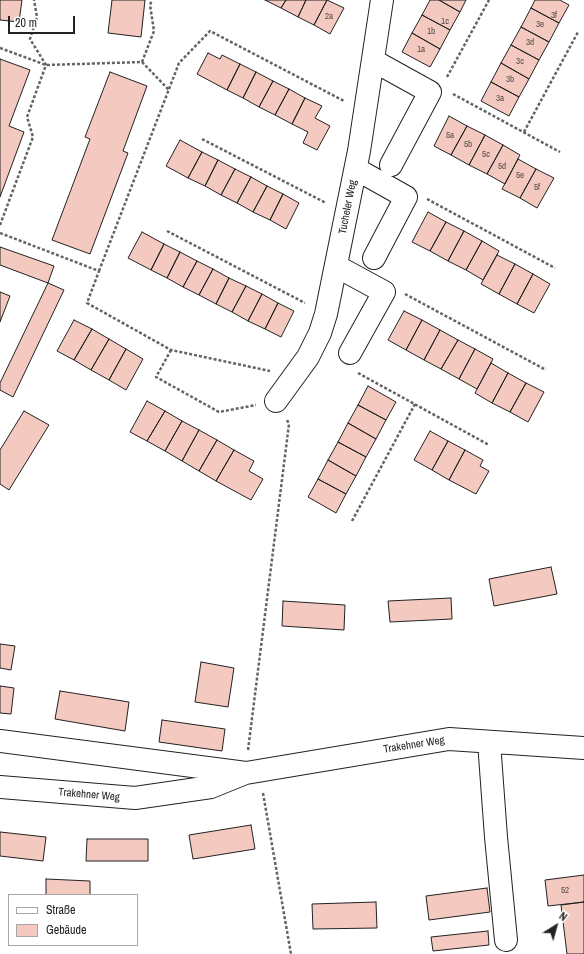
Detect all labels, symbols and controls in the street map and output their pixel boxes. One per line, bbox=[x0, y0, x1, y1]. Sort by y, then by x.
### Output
scale bar bbox=[10, 8, 77, 34]
house number: 3f bbox=[551, 11, 557, 21]
house number: 2a bbox=[325, 12, 333, 22]
text: 20 m bbox=[15, 15, 37, 31]
house number: 1c bbox=[441, 17, 449, 27]
house number: 3e bbox=[536, 20, 544, 30]
house number: 1b bbox=[427, 27, 435, 37]
house number: 3d bbox=[526, 38, 534, 48]
house number: 1a bbox=[417, 45, 425, 55]
house number: 3c bbox=[516, 57, 524, 67]
house number: 3b bbox=[506, 75, 514, 85]
house number: 3a bbox=[496, 94, 504, 104]
house number: 5a bbox=[446, 131, 454, 141]
house number: 5b bbox=[464, 140, 472, 150]
house number: 5c bbox=[482, 150, 490, 160]
house number: 5d bbox=[498, 162, 506, 172]
house number: 5e bbox=[516, 171, 524, 181]
street label: Tucheler Weg bbox=[336, 179, 360, 235]
house number: 5f bbox=[534, 183, 540, 193]
street label: Trakehner Weg bbox=[383, 734, 445, 756]
street label: Trakehner Weg bbox=[58, 786, 120, 804]
house number: 52 bbox=[561, 886, 569, 896]
legend bbox=[8, 894, 138, 946]
text: Straße bbox=[46, 902, 76, 918]
north arrow bbox=[536, 906, 576, 946]
text: N bbox=[556, 909, 570, 924]
text: Gebäude bbox=[46, 922, 87, 938]

